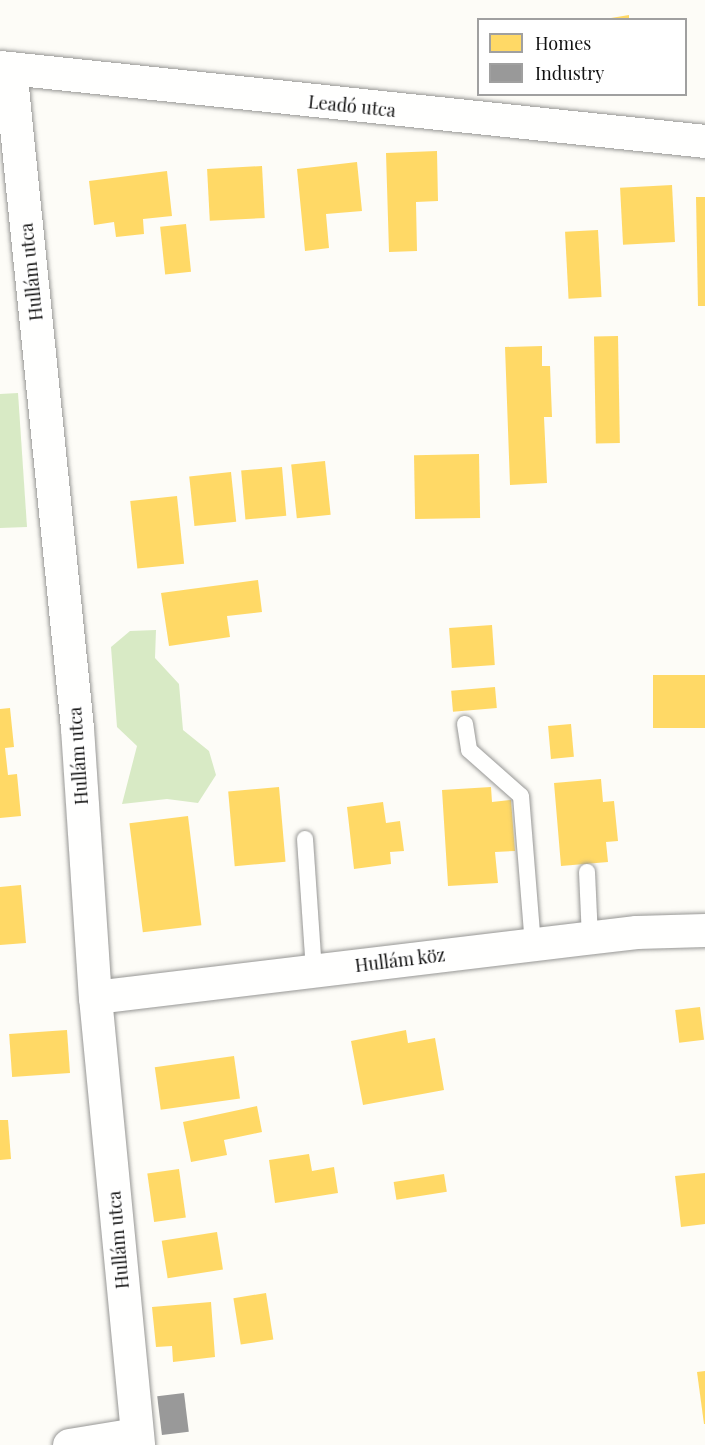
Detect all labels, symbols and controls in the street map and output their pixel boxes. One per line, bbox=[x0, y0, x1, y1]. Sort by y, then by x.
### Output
legend bbox=[477, 18, 687, 96]
text: Homes bbox=[535, 31, 591, 55]
text: Industry bbox=[535, 61, 604, 85]
street label: Leadó utca bbox=[307, 91, 397, 121]
street label: Hullám utca bbox=[15, 222, 47, 322]
street label: Hullám utca bbox=[64, 706, 92, 806]
street label: Hullám köz bbox=[353, 944, 447, 976]
street label: Hullám utca bbox=[103, 1190, 133, 1290]

